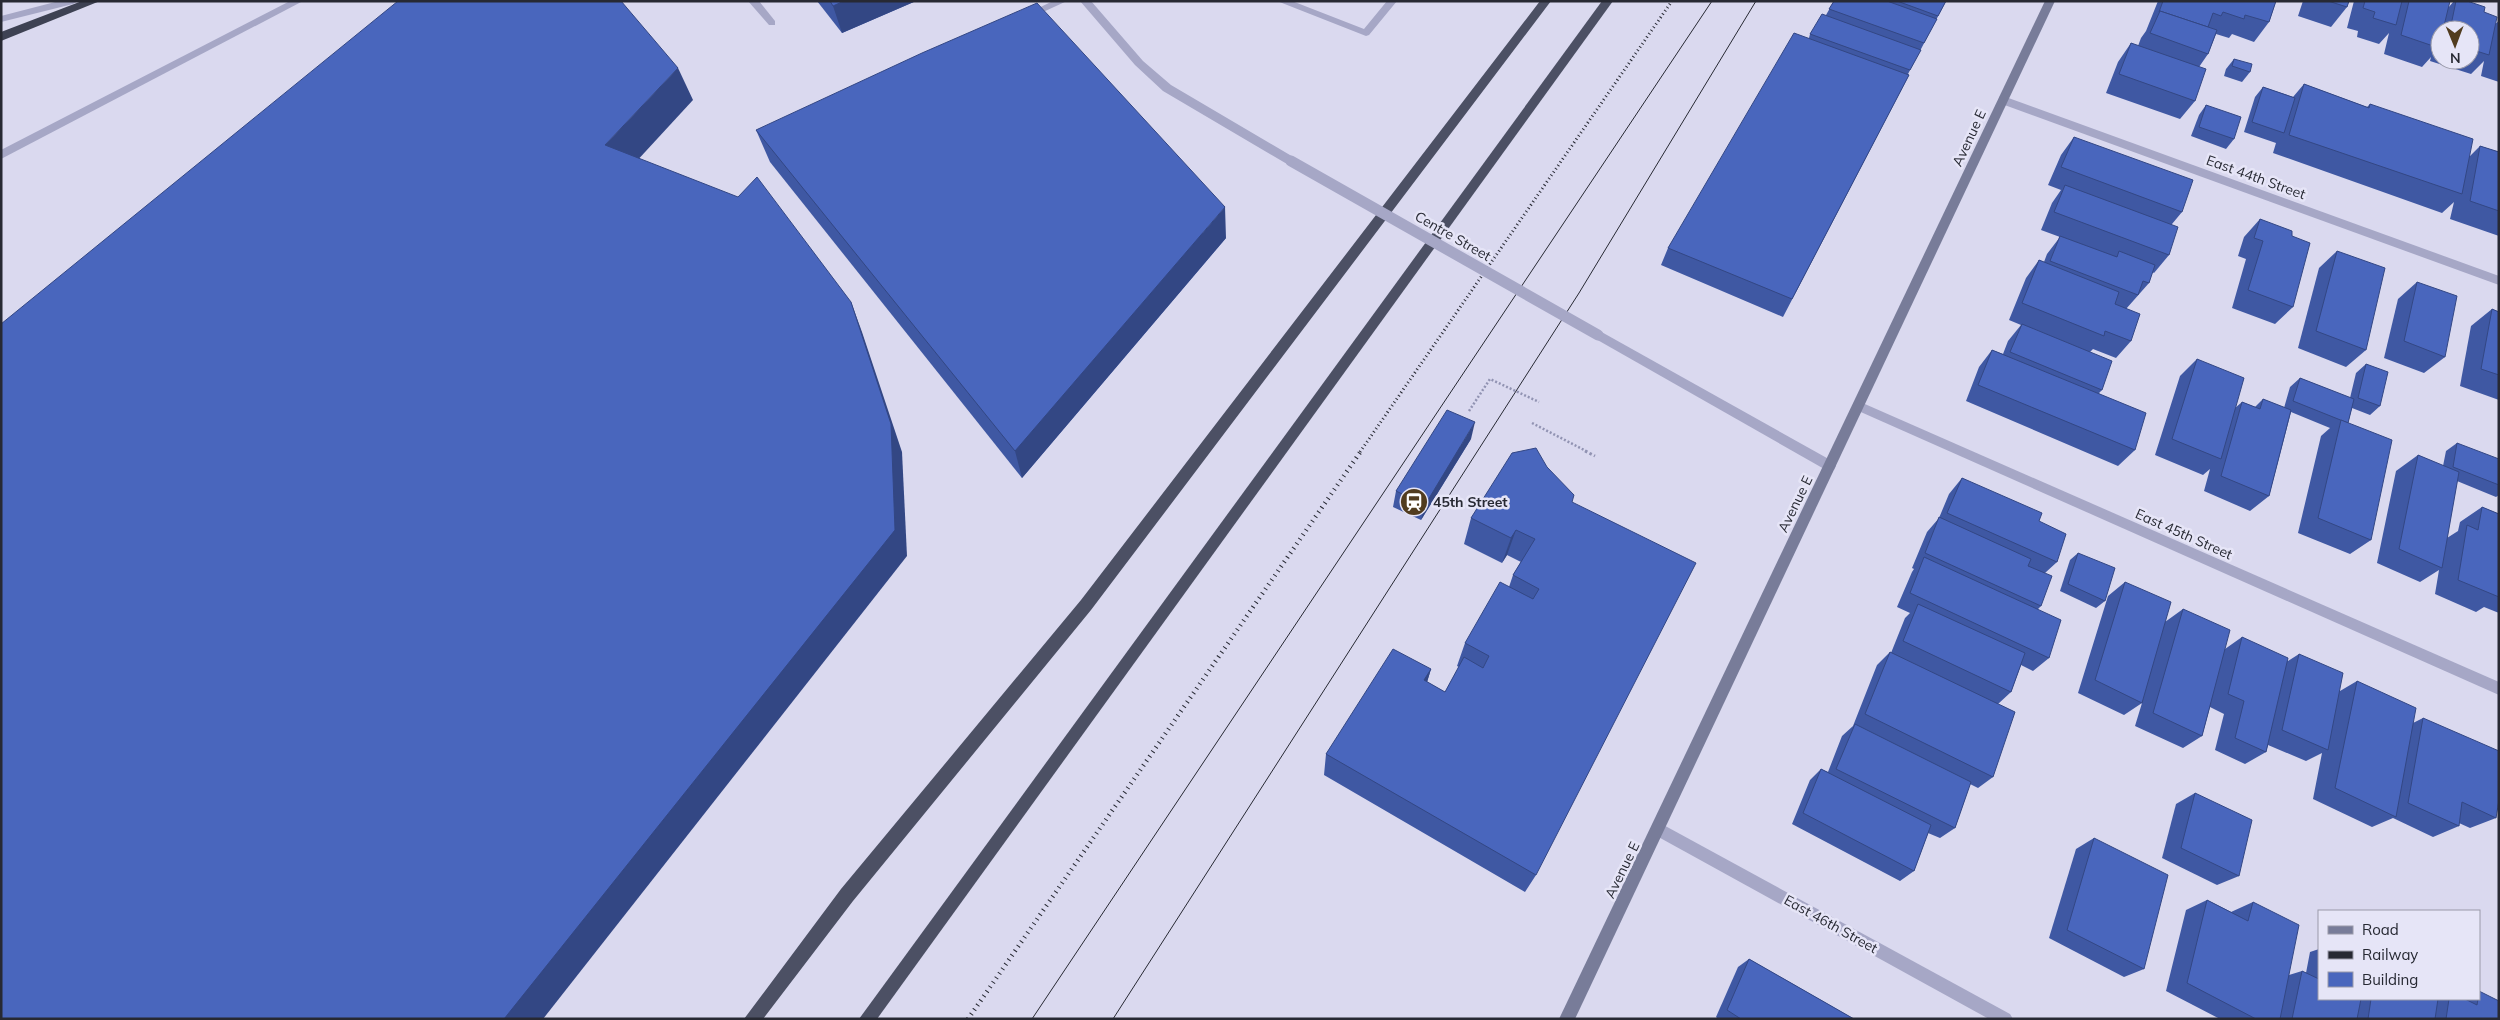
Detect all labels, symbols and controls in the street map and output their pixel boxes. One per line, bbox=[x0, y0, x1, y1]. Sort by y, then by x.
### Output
north arrow bbox=[2430, 20, 2480, 70]
text: N bbox=[2450, 49, 2461, 67]
street label: Avenue E bbox=[1948, 107, 1990, 169]
street label: East 44th Street bbox=[2204, 151, 2308, 203]
street label: Centre Street bbox=[1412, 207, 1494, 265]
street label: Avenue E bbox=[1774, 473, 1816, 535]
station icon: 45th Street bbox=[1399, 487, 1429, 517]
place label: 45th Street bbox=[1433, 493, 1508, 511]
street label: East 45th Street bbox=[2133, 505, 2235, 563]
street label: Avenue E bbox=[1601, 839, 1643, 901]
street label: East 46th Street bbox=[1781, 891, 1881, 957]
legend bbox=[2318, 910, 2480, 1000]
text: Road bbox=[2362, 920, 2399, 939]
text: Railway bbox=[2362, 945, 2418, 964]
text: Building bbox=[2362, 970, 2418, 989]

